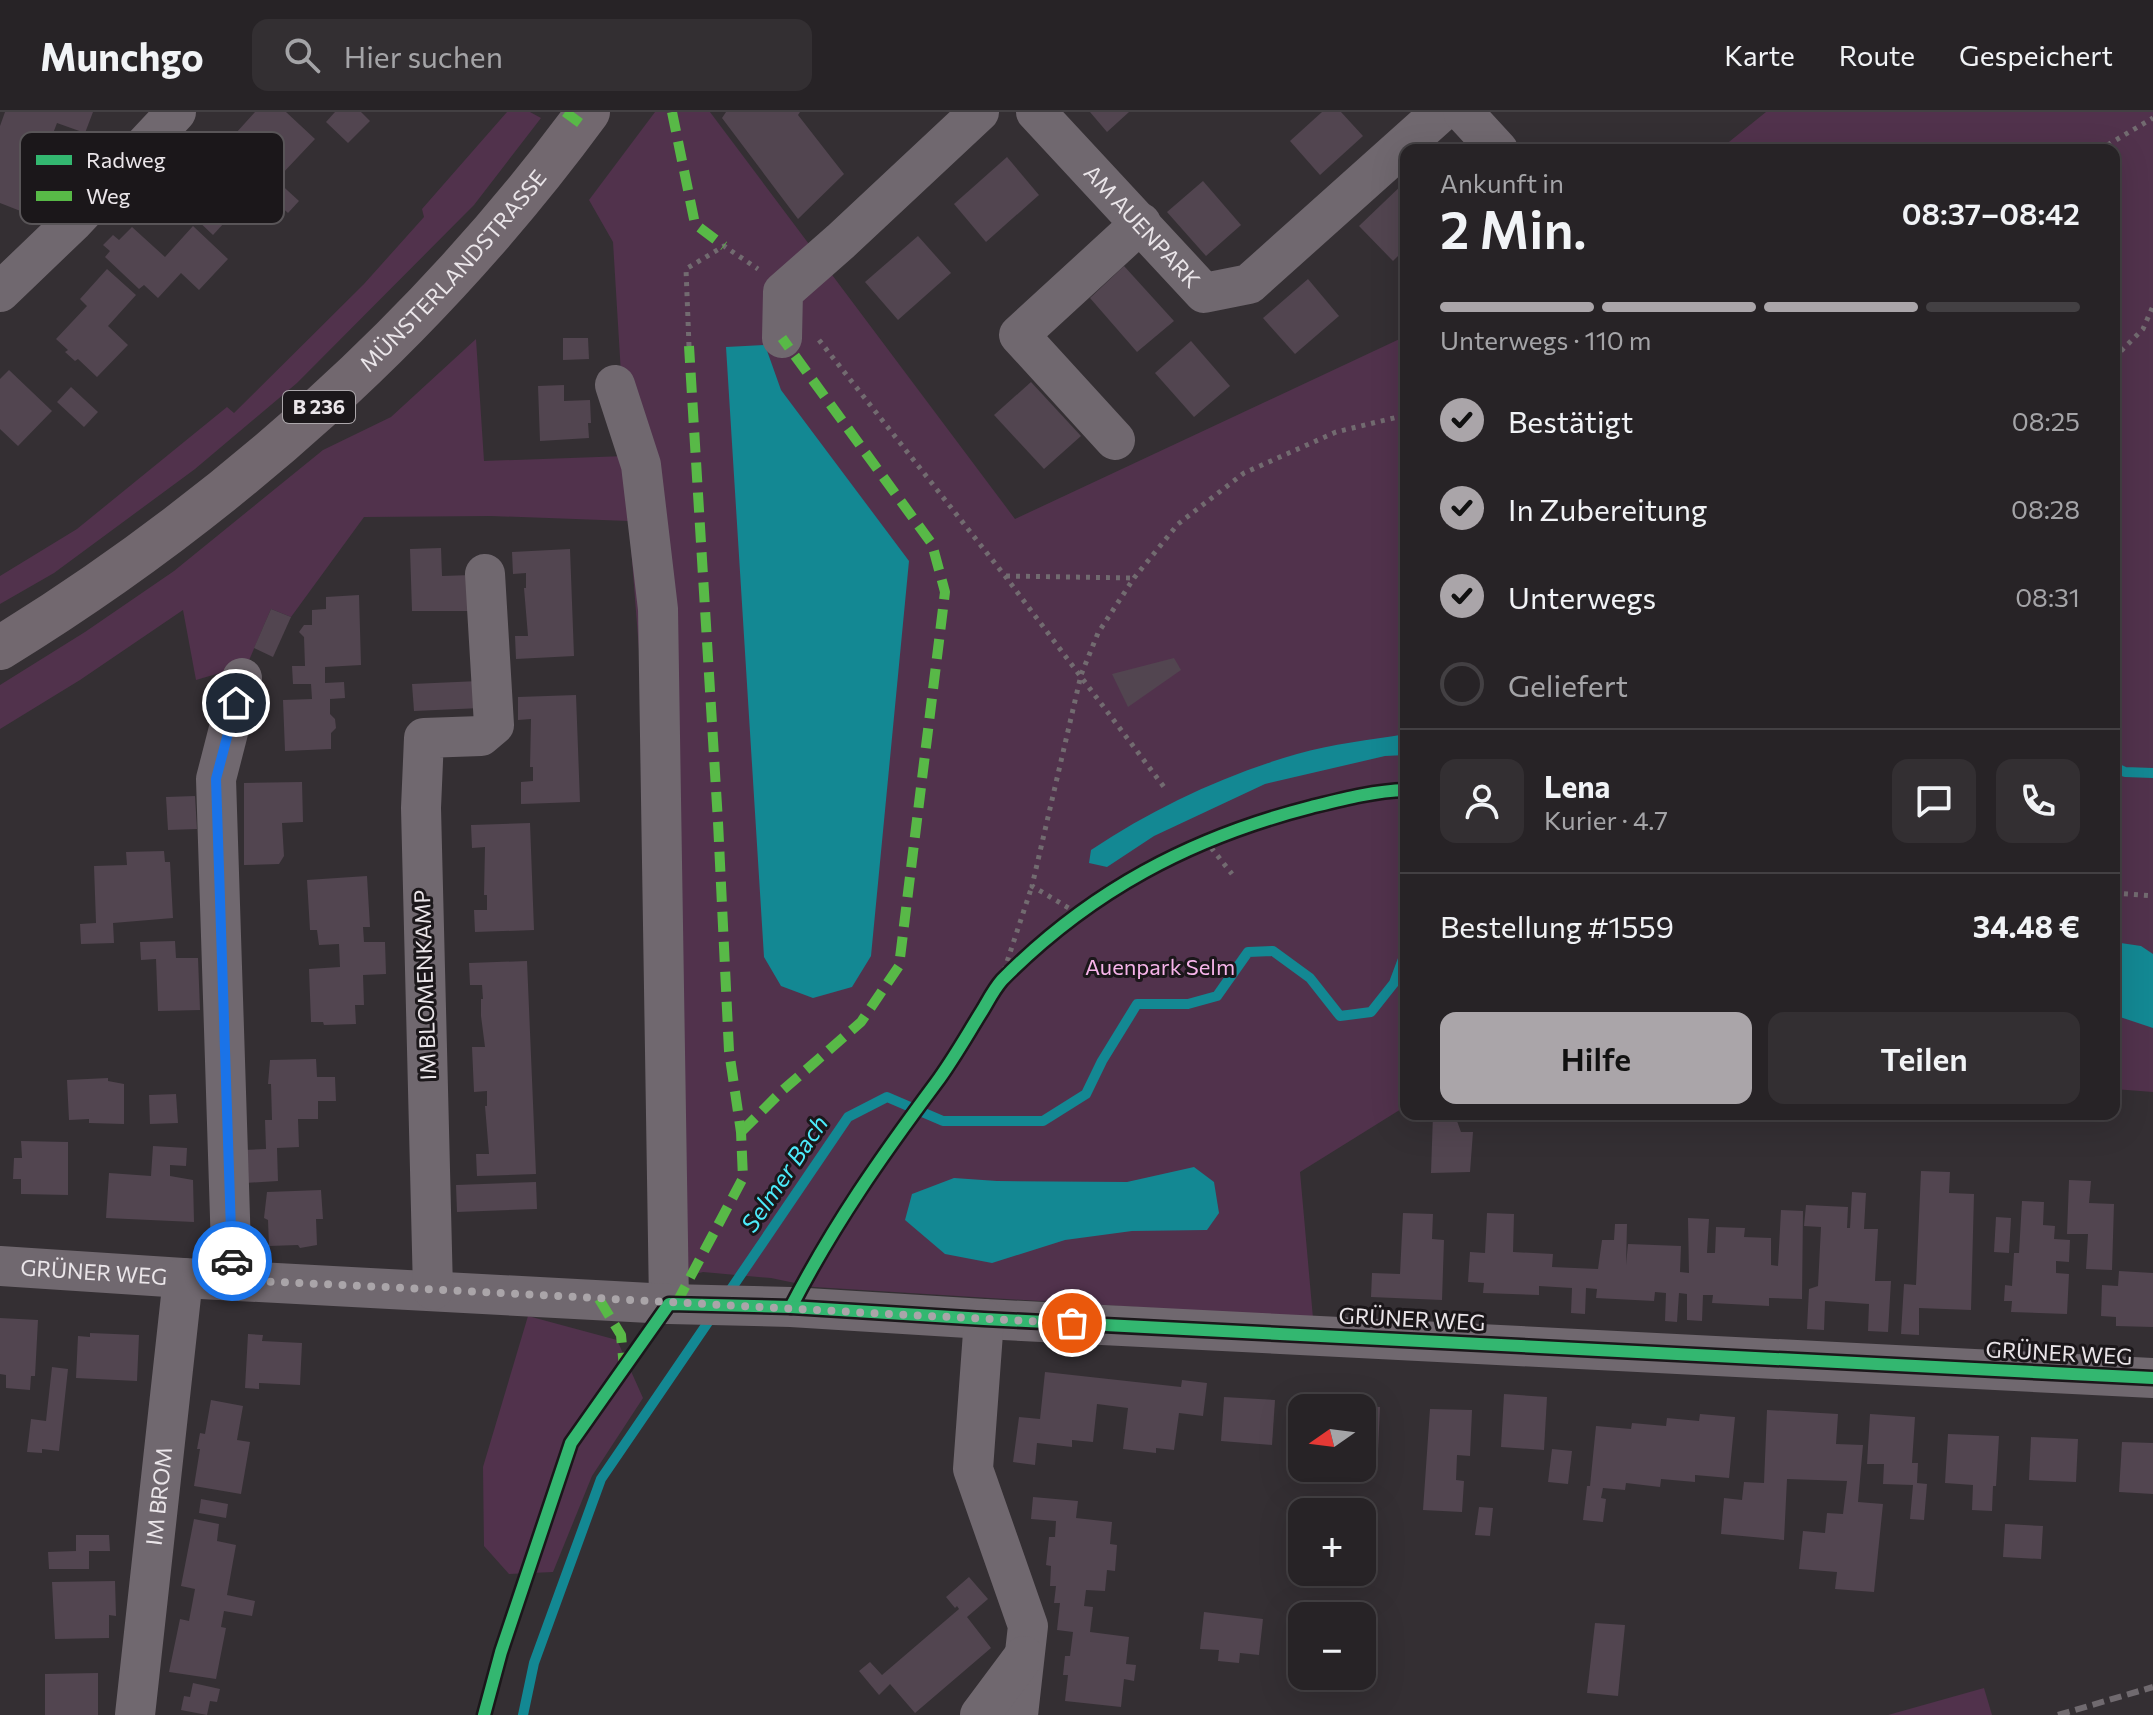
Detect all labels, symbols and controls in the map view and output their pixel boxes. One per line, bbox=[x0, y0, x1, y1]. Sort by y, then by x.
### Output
search box bbox=[252, 19, 812, 91]
text: Munchgo bbox=[40, 32, 204, 79]
icon: search bbox=[280, 33, 324, 77]
text: Hier suchen bbox=[344, 37, 503, 74]
text: Karte bbox=[1724, 38, 1795, 72]
text: Route bbox=[1839, 38, 1915, 72]
text: Gespeichert bbox=[1959, 38, 2113, 72]
legend bbox=[20, 132, 284, 224]
text: Radweg bbox=[86, 146, 166, 173]
street label: AM AUENPARK bbox=[1079, 159, 1206, 293]
street label: MÜNSTERLANDSTRASSE bbox=[354, 164, 552, 377]
text: Ankunft in bbox=[1440, 167, 1564, 198]
text: Weg bbox=[86, 182, 131, 209]
text: 08:37–08:42 bbox=[1902, 194, 2080, 231]
text: 2 Min. bbox=[1440, 196, 1587, 260]
text: Unterwegs · 110 m bbox=[1440, 324, 1651, 355]
road number: B 236 bbox=[283, 391, 355, 423]
icon: check bbox=[1440, 398, 1484, 442]
text: Bestätigt bbox=[1508, 402, 1633, 439]
text: 08:25 bbox=[2012, 405, 2080, 436]
icon: check bbox=[1440, 486, 1484, 530]
text: In Zubereitung bbox=[1508, 490, 1707, 527]
text: 08:28 bbox=[2011, 493, 2080, 524]
icon: check bbox=[1440, 574, 1484, 618]
text: Unterwegs bbox=[1508, 578, 1656, 615]
text: 08:31 bbox=[2015, 581, 2080, 612]
text: Geliefert bbox=[1508, 666, 1628, 703]
pin bbox=[202, 669, 270, 737]
icon: home bbox=[214, 681, 258, 725]
button: person bbox=[1440, 759, 1524, 843]
button: chat bbox=[1892, 759, 1976, 843]
button: phone bbox=[1996, 759, 2080, 843]
text: Lena bbox=[1544, 767, 1610, 804]
text: Kurier · 4.7 bbox=[1544, 804, 1668, 835]
street label: IM BLOMENKAMP bbox=[408, 889, 441, 1081]
text: Bestellung #1559 bbox=[1440, 907, 1674, 944]
text: 34.48 € bbox=[1973, 907, 2080, 944]
park label: Auenpark Selm bbox=[1085, 953, 1235, 980]
button: Hilfe bbox=[1440, 1012, 1752, 1104]
button: Teilen bbox=[1768, 1012, 2080, 1104]
water label: Selmer Bach bbox=[734, 1109, 833, 1237]
courier bbox=[192, 1221, 272, 1301]
icon: car bbox=[210, 1239, 254, 1283]
street label: GRÜNER WEG bbox=[20, 1253, 168, 1290]
pin bbox=[1038, 1289, 1106, 1357]
icon: bag bbox=[1050, 1301, 1094, 1345]
street label: GRÜNER WEG bbox=[1338, 1301, 1486, 1336]
street label: GRÜNER WEG bbox=[1985, 1335, 2133, 1370]
north arrow bbox=[1288, 1394, 1376, 1482]
map controls bbox=[1288, 1394, 1376, 1690]
street label: IM BROM bbox=[140, 1446, 177, 1547]
button: + bbox=[1288, 1498, 1376, 1586]
button: − bbox=[1288, 1602, 1376, 1690]

